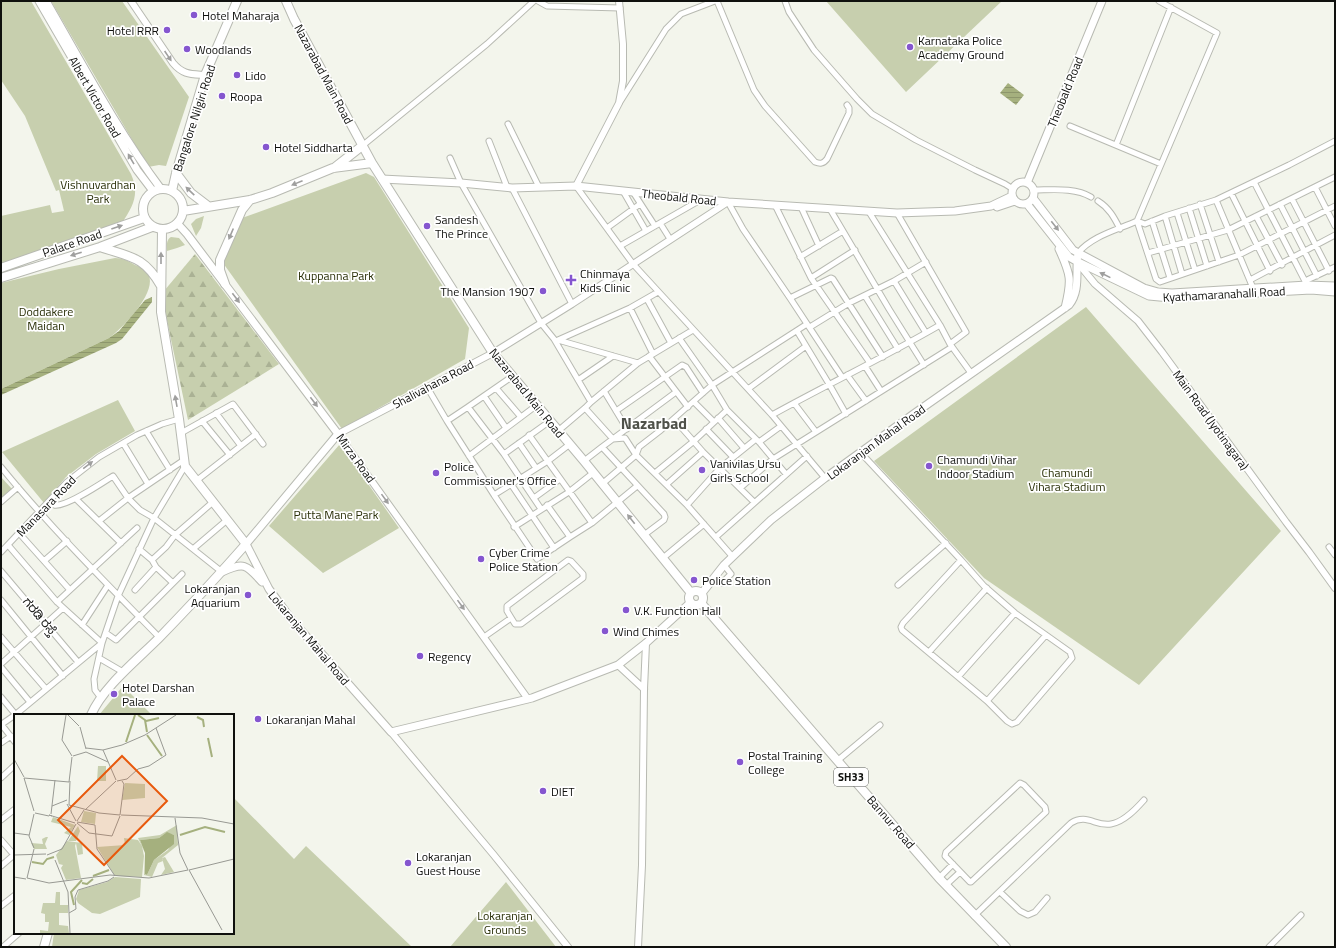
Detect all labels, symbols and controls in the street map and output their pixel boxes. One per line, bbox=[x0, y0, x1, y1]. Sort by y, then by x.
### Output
place label: Hotel Maharaja bbox=[202, 6, 279, 25]
marker: Hotel Maharaja bbox=[189, 10, 199, 20]
place label: Hotel RRR bbox=[107, 21, 159, 40]
street label: Nazarabad Main Road bbox=[290, 21, 358, 127]
marker: Hotel RRR bbox=[162, 25, 172, 35]
place label: Karnataka Police Academy Ground bbox=[918, 31, 1004, 64]
place label: Woodlands bbox=[195, 40, 252, 59]
marker: Karnataka Police Academy Ground bbox=[905, 42, 915, 52]
marker: Woodlands bbox=[182, 44, 192, 54]
one-way arrow bbox=[164, 51, 172, 62]
street label: Albert Victor Road bbox=[64, 53, 126, 141]
street label: Theobald Road bbox=[1042, 54, 1088, 130]
street label: Bangalore Nilgiri Road bbox=[168, 62, 220, 174]
place label: Lido bbox=[245, 66, 266, 85]
marker: Lido bbox=[232, 70, 242, 80]
place label: Roopa bbox=[230, 87, 262, 106]
marker: Roopa bbox=[217, 91, 227, 101]
place label: Hotel Siddharta bbox=[274, 138, 353, 157]
marker: Hotel Siddharta bbox=[261, 142, 271, 152]
one-way arrow bbox=[127, 154, 135, 164]
park label: Vishnuvardhan Park bbox=[60, 175, 136, 208]
one-way arrow bbox=[290, 180, 302, 186]
street label: Theobald Road bbox=[641, 184, 717, 210]
one-way arrow bbox=[185, 186, 195, 196]
place label: Sandesh The Prince bbox=[435, 210, 488, 243]
marker: Sandesh The Prince bbox=[422, 221, 432, 231]
one-way arrow bbox=[1051, 221, 1059, 232]
street label: Palace Road bbox=[40, 224, 104, 262]
one-way arrow bbox=[111, 224, 123, 230]
one-way arrow bbox=[228, 228, 234, 239]
one-way arrow bbox=[158, 251, 164, 264]
one-way arrow bbox=[69, 252, 81, 258]
place label: Chinmaya Kids Clinic bbox=[580, 264, 630, 297]
park label: Kuppanna Park bbox=[298, 266, 374, 285]
one-way arrow bbox=[1099, 272, 1111, 278]
marker: Chinmaya Kids Clinic bbox=[565, 274, 577, 286]
street label: Kyathamaranahalli Road bbox=[1162, 281, 1286, 307]
place label: The Mansion 1907 bbox=[440, 282, 535, 301]
marker: The Mansion 1907 bbox=[538, 286, 548, 296]
one-way arrow bbox=[231, 293, 240, 304]
park label: Doddakere Maidan bbox=[19, 302, 73, 335]
street label: Nazarabad Main Road bbox=[485, 344, 569, 442]
street label: Shalivahana Road bbox=[389, 355, 477, 413]
street label: Main Road (Jyotinagara) bbox=[1168, 366, 1254, 474]
one-way arrow bbox=[173, 395, 179, 407]
one-way arrow bbox=[310, 396, 319, 407]
street label: Lokaranjan Mahal Road bbox=[823, 400, 929, 484]
district label: Nazarbad bbox=[621, 411, 687, 435]
street label: Mirza Road bbox=[332, 429, 380, 487]
place label: Chamundi Vihar Indoor Stadium bbox=[937, 450, 1017, 483]
place label: Vanivilas Ursu Girls School bbox=[710, 454, 781, 487]
place label: Police Commissioner's Office bbox=[444, 457, 557, 490]
one-way arrow bbox=[83, 461, 94, 470]
marker: Chamundi Vihar Indoor Stadium bbox=[924, 461, 934, 471]
park label: Chamundi Vihara Stadium bbox=[1029, 463, 1105, 496]
marker: Vanivilas Ursu Girls School bbox=[697, 465, 707, 475]
marker: Police Commissioner's Office bbox=[431, 468, 441, 478]
street label: Manasara Road bbox=[12, 471, 80, 541]
one-way arrow bbox=[381, 494, 390, 505]
park label: Putta Mane Park bbox=[294, 505, 379, 524]
one-way arrow bbox=[627, 514, 635, 525]
place label: Cyber Crime Police Station bbox=[489, 543, 558, 576]
marker: Cyber Crime Police Station bbox=[476, 554, 486, 564]
place label: Police Station bbox=[702, 571, 771, 590]
marker: Police Station bbox=[689, 575, 699, 585]
place label: Lokaranjan Aquarium bbox=[185, 579, 240, 612]
street label: Lokaranjan Mahal Road bbox=[264, 587, 354, 689]
marker: Lokaranjan Aquarium bbox=[243, 590, 253, 600]
street label: ಗರಡಿ ರಸ್ತೆ bbox=[18, 593, 62, 640]
one-way arrow bbox=[457, 600, 465, 611]
place label: V.K. Function Hall bbox=[634, 601, 721, 620]
marker: V.K. Function Hall bbox=[621, 605, 631, 615]
place label: Wind Chimes bbox=[613, 622, 679, 641]
marker: Wind Chimes bbox=[600, 626, 610, 636]
place label: Regency bbox=[428, 647, 471, 666]
marker: Regency bbox=[415, 651, 425, 661]
place label: Hotel Darshan Palace bbox=[122, 678, 194, 711]
marker: Hotel Darshan Palace bbox=[109, 689, 119, 699]
place label: Lokaranjan Mahal bbox=[266, 710, 355, 729]
inset map bbox=[14, 714, 234, 934]
marker: Lokaranjan Mahal bbox=[253, 714, 263, 724]
place label: Postal Training College bbox=[748, 746, 822, 779]
marker: Postal Training College bbox=[735, 757, 745, 767]
road number: SH33 bbox=[834, 768, 868, 786]
place label: DIET bbox=[551, 782, 575, 801]
marker: DIET bbox=[538, 786, 548, 796]
street label: Bannur Road bbox=[862, 791, 920, 853]
place label: Lokaranjan Guest House bbox=[416, 847, 481, 880]
marker: Lokaranjan Guest House bbox=[403, 858, 413, 868]
park label: Lokaranjan Grounds bbox=[477, 906, 533, 939]

